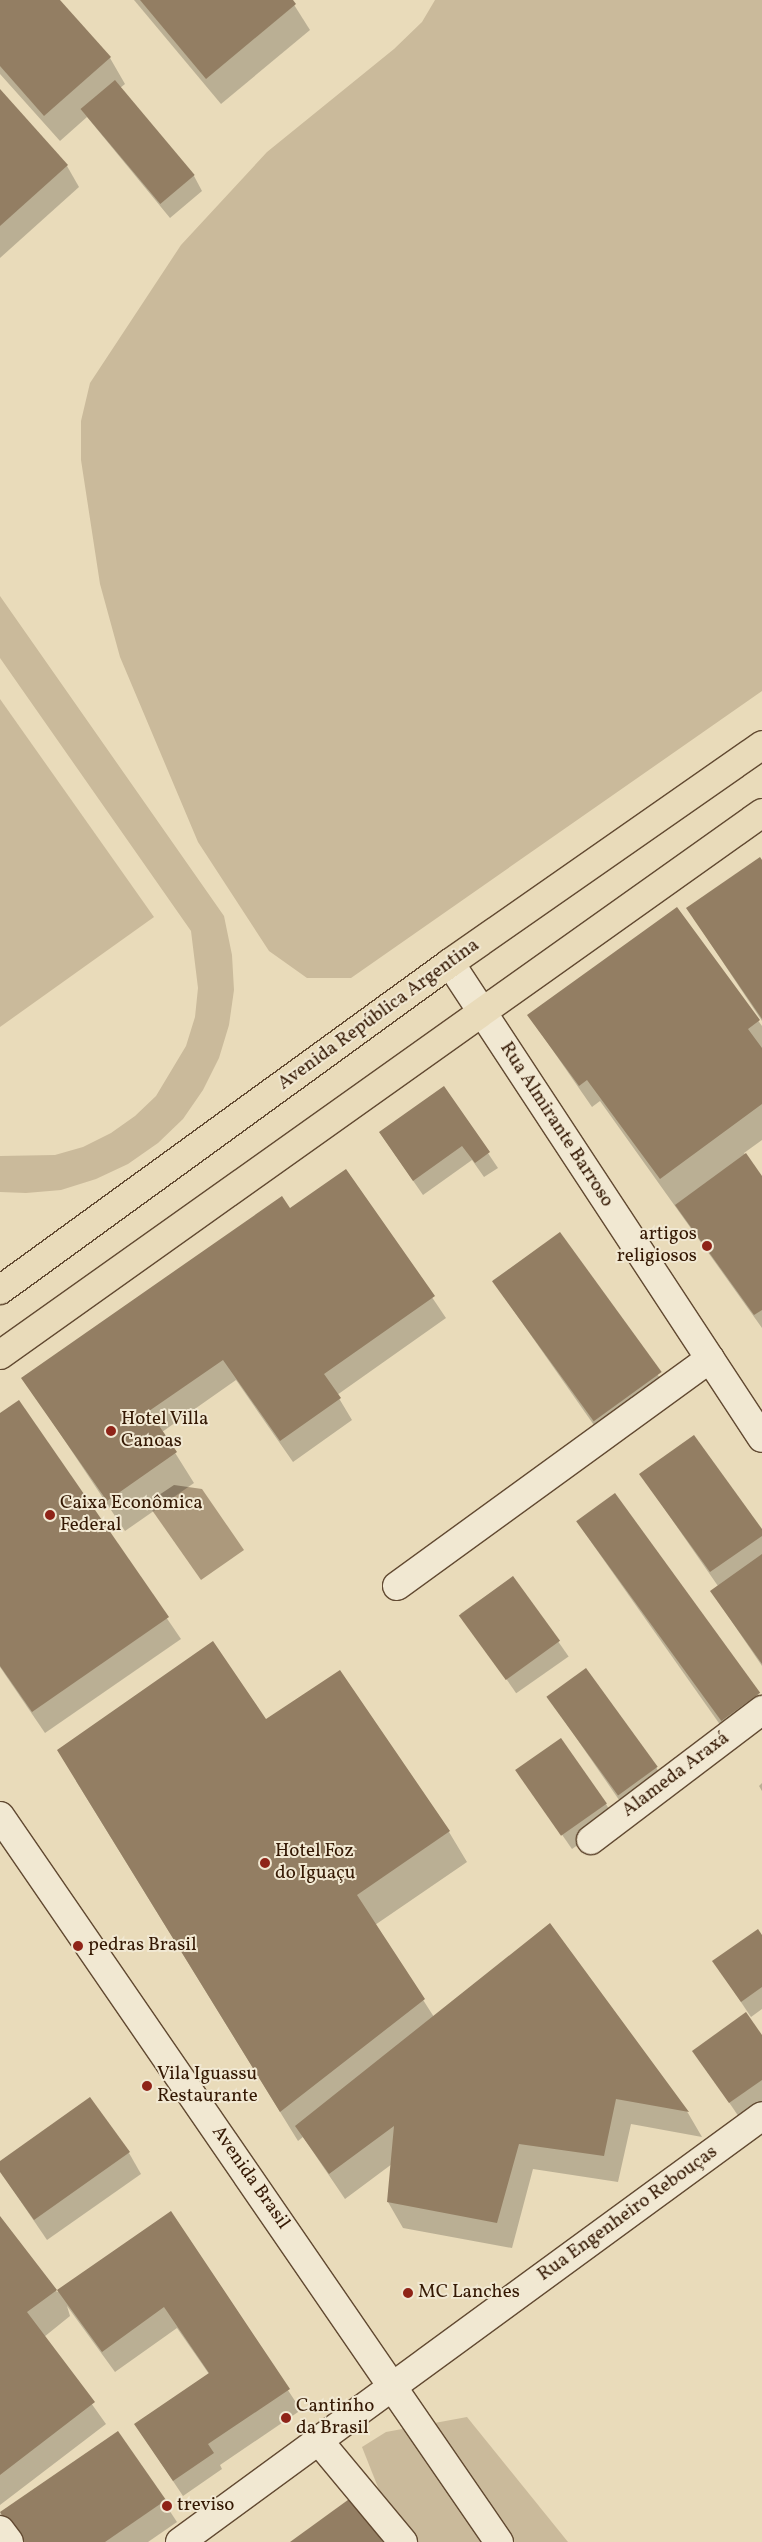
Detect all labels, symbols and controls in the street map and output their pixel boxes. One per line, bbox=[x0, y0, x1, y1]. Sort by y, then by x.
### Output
street label: Avenida República Argentina bbox=[274, 934, 484, 1096]
street label: Rua Almirante Barroso bbox=[494, 1038, 618, 1212]
place label: artigos religiosos bbox=[617, 1224, 697, 1268]
marker: artigos religiosos bbox=[701, 1240, 713, 1252]
place label: Hotel Villa Canoas bbox=[121, 1409, 209, 1453]
marker: Hotel Villa Canoas bbox=[105, 1425, 117, 1437]
place label: Caixa Econômica Federal bbox=[60, 1493, 203, 1537]
marker: Caixa Econômica Federal bbox=[44, 1509, 56, 1521]
street label: Alameda Araxá bbox=[618, 1727, 734, 1823]
place label: Hotel Foz do Iguaçu bbox=[275, 1841, 355, 1885]
marker: Hotel Foz do Iguaçu bbox=[259, 1857, 271, 1869]
place label: pedras Brasil bbox=[88, 1935, 197, 1957]
marker: pedras Brasil bbox=[72, 1940, 84, 1952]
place label: Vila Iguassu Restaurante bbox=[157, 2064, 258, 2108]
marker: Vila Iguassu Restaurante bbox=[141, 2080, 153, 2092]
street label: Avenida Brasil bbox=[206, 2122, 294, 2234]
street label: Rua Engenheiro Rebouças bbox=[534, 2141, 722, 2287]
place label: MC Lanches bbox=[418, 2282, 520, 2304]
marker: MC Lanches bbox=[402, 2287, 414, 2299]
place label: Cantinho da Brasil bbox=[296, 2396, 374, 2440]
marker: Cantinho da Brasil bbox=[280, 2412, 292, 2424]
place label: treviso bbox=[177, 2495, 234, 2517]
marker: treviso bbox=[161, 2500, 173, 2512]

